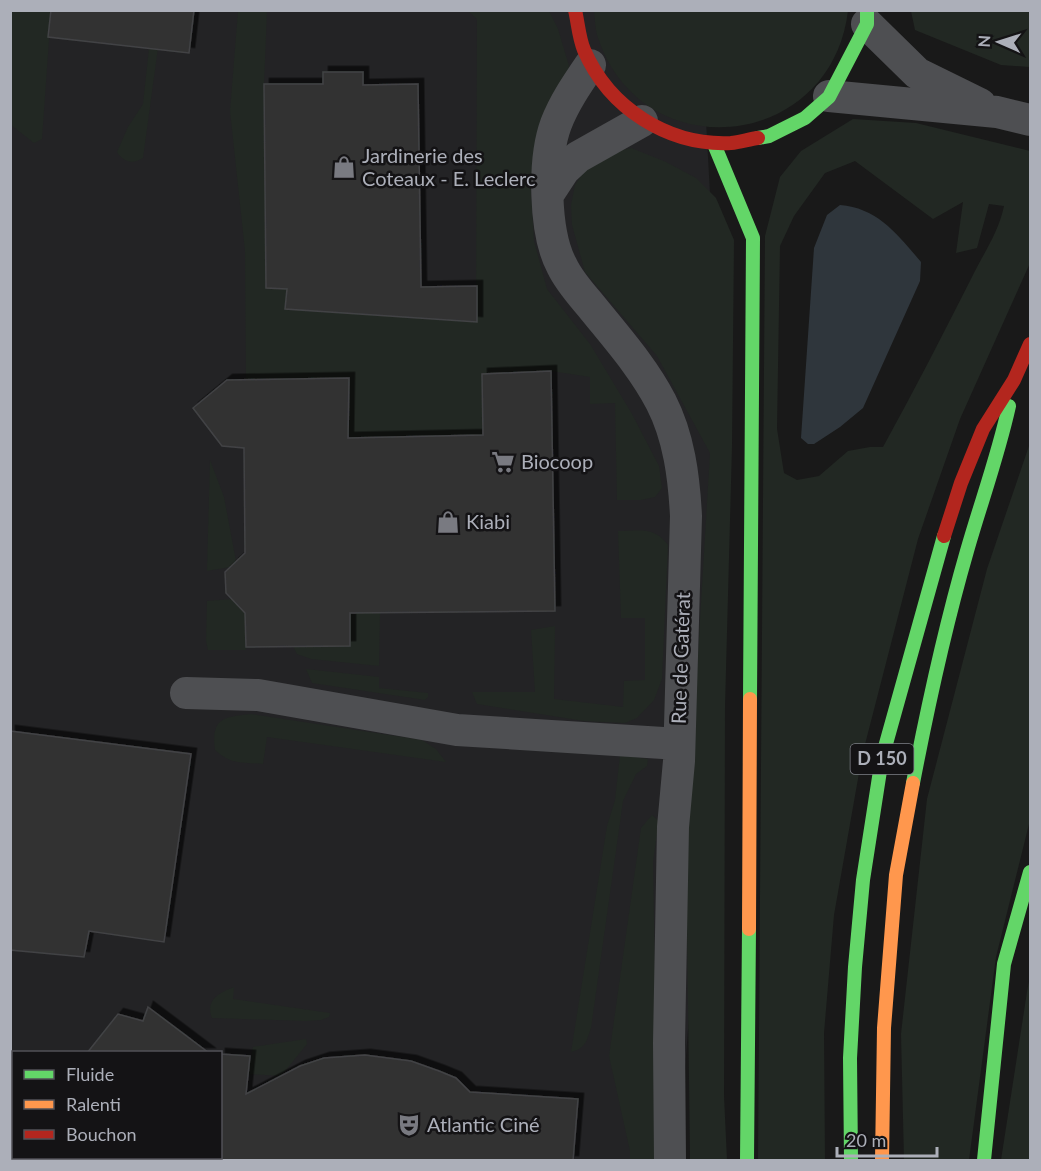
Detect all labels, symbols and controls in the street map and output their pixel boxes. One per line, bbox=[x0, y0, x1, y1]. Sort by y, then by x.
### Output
north arrow bbox=[969, 12, 1029, 72]
text: N bbox=[974, 35, 993, 48]
place label: Jardinerie des Coteaux - E. Leclerc bbox=[362, 143, 536, 190]
shop icon: Jardinerie des Coteaux - E. Leclerc bbox=[331, 154, 357, 180]
supermarket icon: Biocoop bbox=[490, 449, 516, 475]
place label: Biocoop bbox=[521, 449, 593, 473]
shop icon: Kiabi bbox=[435, 509, 461, 535]
place label: Kiabi bbox=[466, 509, 510, 533]
street label: Rue de Gatérat bbox=[666, 592, 694, 724]
road number: D 150 bbox=[850, 744, 914, 774]
legend bbox=[12, 1051, 222, 1159]
text: Fluide bbox=[66, 1063, 114, 1085]
text: Ralenti bbox=[66, 1093, 121, 1115]
theatre icon: Atlantic Ciné bbox=[396, 1112, 422, 1138]
place label: Atlantic Ciné bbox=[427, 1112, 540, 1136]
scale bar bbox=[837, 1120, 938, 1158]
text: Bouchon bbox=[66, 1123, 137, 1145]
text: 20 m bbox=[846, 1129, 886, 1151]

